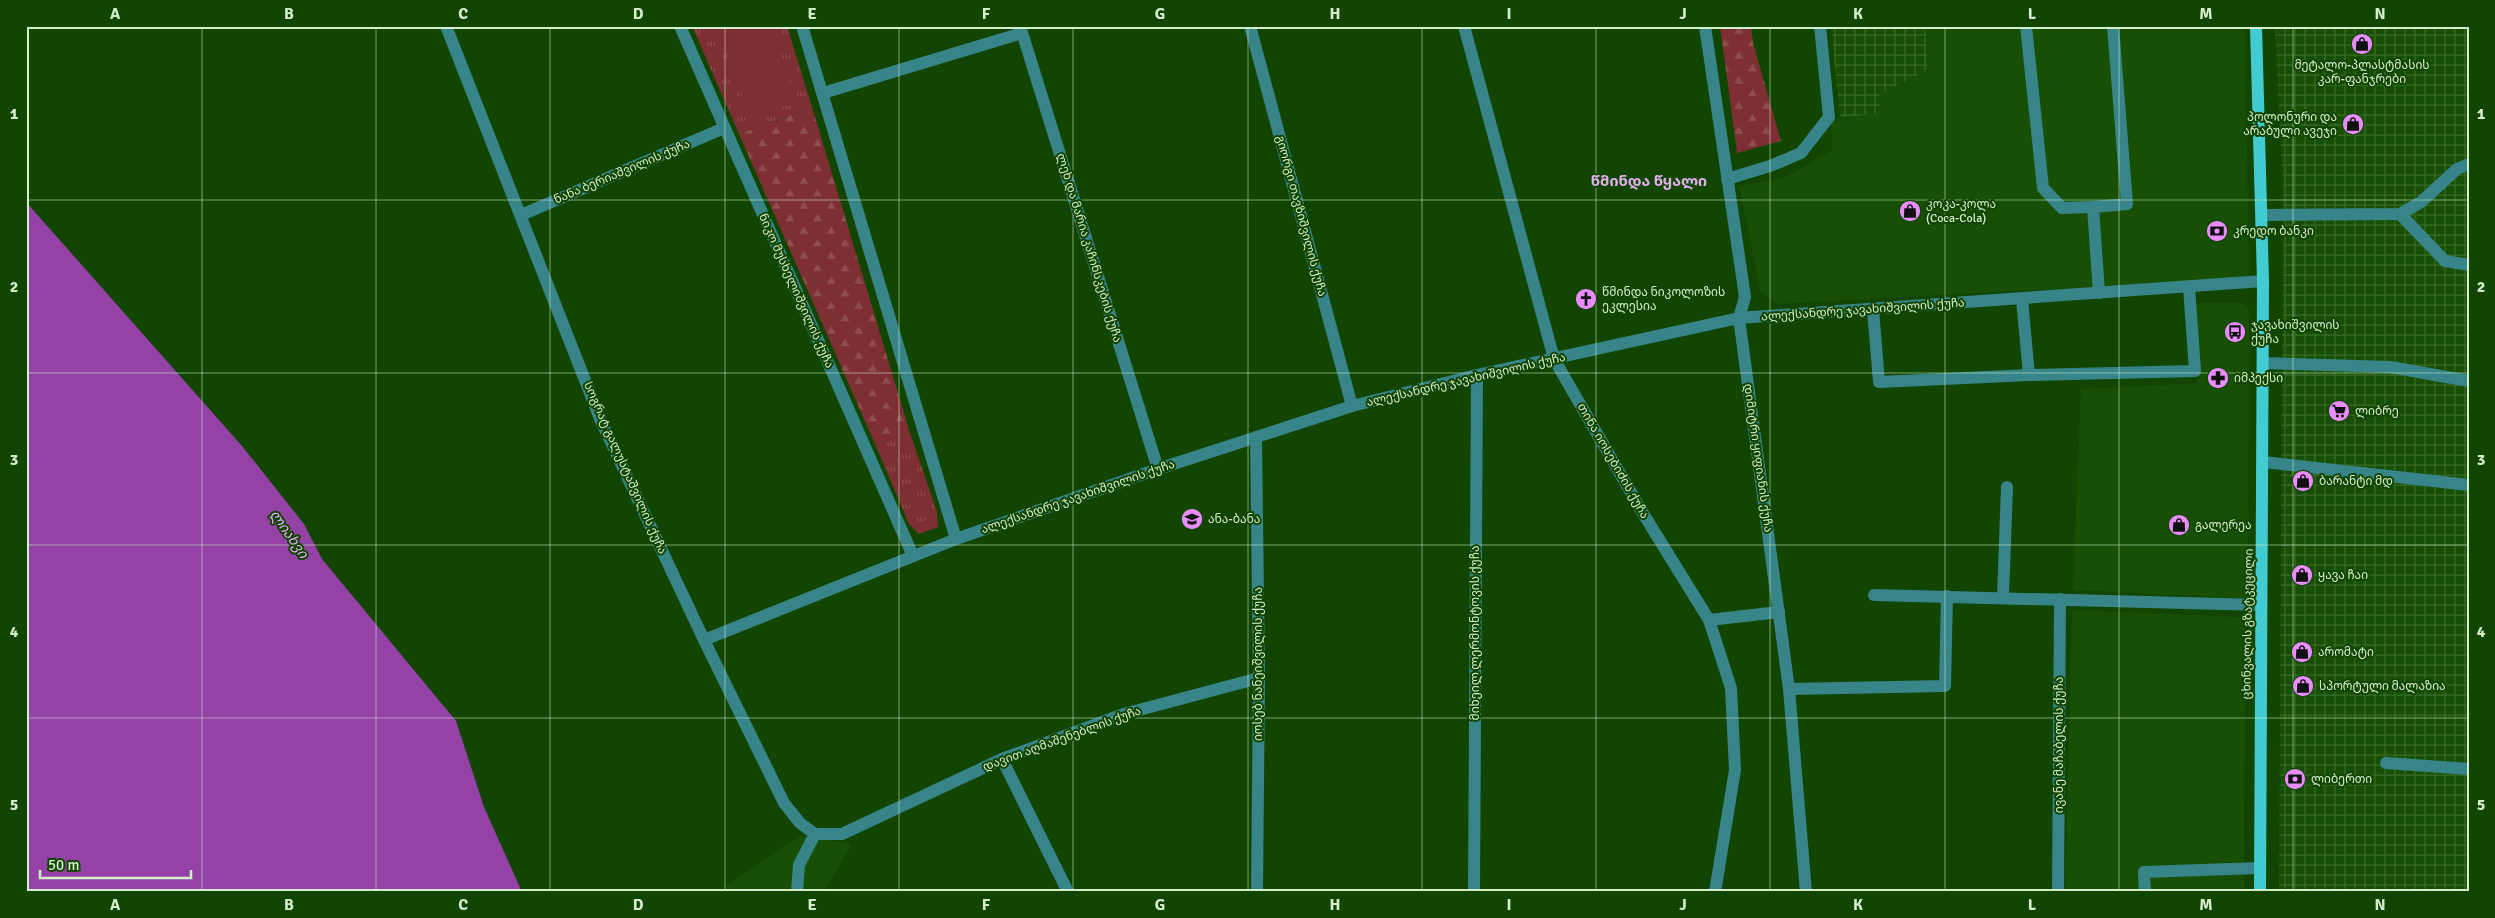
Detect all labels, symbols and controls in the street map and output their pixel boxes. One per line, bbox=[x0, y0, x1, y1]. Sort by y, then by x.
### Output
text: A bbox=[110, 4, 121, 24]
text: B bbox=[284, 4, 294, 24]
text: C bbox=[458, 4, 468, 24]
text: D bbox=[633, 4, 644, 24]
text: E bbox=[807, 4, 817, 24]
text: F bbox=[982, 4, 991, 24]
text: G bbox=[1155, 4, 1165, 24]
text: H bbox=[1330, 4, 1340, 24]
text: I bbox=[1506, 4, 1512, 24]
text: J bbox=[1679, 4, 1687, 24]
text: K bbox=[1853, 4, 1863, 24]
text: L bbox=[2028, 4, 2037, 24]
text: M bbox=[2199, 4, 2213, 24]
text: N bbox=[2374, 4, 2386, 24]
shop icon: მეტალო-პლასტმასის კარ-ფანჯრები bbox=[2350, 32, 2374, 56]
place label: მეტალო-პლასტმასის კარ-ფანჯრები bbox=[2294, 58, 2430, 87]
text: 1 bbox=[10, 104, 19, 124]
text: 1 bbox=[2477, 104, 2486, 124]
place label: პოლონური და არაბული ავეჯი bbox=[2243, 110, 2337, 139]
shop icon: პოლონური და არაბული ავეჯი bbox=[2341, 112, 2365, 136]
street label: გიორგი თავზიშვილის ქუჩა bbox=[1272, 134, 1330, 298]
street label: ნანა ბერიაშვილის ქუჩა bbox=[552, 137, 692, 207]
street label: ლეხ და მარია კაჩინსკების ქუჩა bbox=[1053, 152, 1125, 344]
district label: წმინდა წყალი bbox=[1591, 172, 1707, 190]
place label: კოკა-კოლა (Coca-Cola) bbox=[1926, 197, 1996, 226]
shop icon: კოკა-კოლა (Coca-Cola) bbox=[1898, 199, 1922, 223]
street label: ნიკო მუსხელიშვილის ქუჩა bbox=[755, 211, 837, 371]
bank icon: კრედო ბანკი bbox=[2205, 219, 2229, 243]
place label: კრედო ბანკი bbox=[2233, 224, 2314, 239]
text: 2 bbox=[10, 277, 18, 297]
text: 2 bbox=[2477, 277, 2485, 297]
place label: წმინდა ნიკოლოზის ეკლესია bbox=[1602, 285, 1725, 314]
church icon: წმინდა ნიკოლოზის ეკლესია bbox=[1574, 287, 1598, 311]
street label: ალექსანდრე ჯავახიშვილის ქუჩა bbox=[1761, 295, 1965, 325]
place label: ჯავახიშვილის ქუჩა bbox=[2251, 318, 2340, 347]
bus stop icon: ჯავახიშვილის ქუჩა bbox=[2223, 320, 2247, 344]
street label: ალექსანდრე ჯავახიშვილის ქუჩა bbox=[1365, 350, 1567, 410]
pharmacy icon: იმპექსი bbox=[2206, 366, 2230, 390]
place label: იმპექსი bbox=[2234, 371, 2283, 386]
street label: სოგრატ გალუსტაშვილის ქუჩა bbox=[580, 380, 670, 556]
street label: დიმიტრი ყიფიანის ქუჩა bbox=[1740, 383, 1776, 533]
supermarket icon: ლიბრე bbox=[2327, 399, 2351, 423]
street label: თინა იოსებიძის ქუჩა bbox=[1574, 401, 1652, 521]
place label: ლიბრე bbox=[2355, 404, 2399, 419]
text: 3 bbox=[10, 450, 18, 470]
text: 3 bbox=[2477, 450, 2485, 470]
street label: ალექსანდრე ჯავახიშვილის ქუჩა bbox=[979, 457, 1177, 537]
shop icon: ბარანტი მდ bbox=[2291, 469, 2315, 493]
place label: ბარანტი მდ bbox=[2319, 474, 2393, 489]
water label: ლიახვი bbox=[266, 506, 312, 562]
school or university icon: ანა-ბანა bbox=[1180, 507, 1204, 531]
place label: ანა-ბანა bbox=[1208, 512, 1260, 527]
shop icon: გალერეა bbox=[2167, 513, 2191, 537]
place label: გალერეა bbox=[2195, 518, 2252, 533]
street label: მიხეილ ლერმონტოვის ქუჩა bbox=[1468, 545, 1483, 721]
street label: ცხინვალის გზატკეცილი bbox=[2239, 548, 2257, 699]
shop icon: ყავა ჩაი bbox=[2290, 563, 2314, 587]
place label: ყავა ჩაი bbox=[2318, 568, 2368, 583]
street label: იოსებ ნანეიშვილის ქუჩა bbox=[1251, 587, 1266, 741]
text: 4 bbox=[10, 622, 19, 642]
text: 4 bbox=[2477, 622, 2486, 642]
shop icon: არომატი bbox=[2290, 640, 2314, 664]
place label: არომატი bbox=[2318, 645, 2374, 660]
shop icon: სპორტული მალაზია bbox=[2291, 674, 2315, 698]
street label: ივანე მაჩაბელის ქუჩა bbox=[2052, 677, 2067, 813]
place label: სპორტული მალაზია bbox=[2319, 679, 2446, 694]
street label: დავით აღმაშენებლის ქუჩა bbox=[981, 703, 1143, 775]
bank icon: ლიბერთი bbox=[2283, 767, 2307, 791]
place label: ლიბერთი bbox=[2311, 772, 2372, 787]
text: 5 bbox=[10, 795, 18, 815]
text: 5 bbox=[2477, 795, 2485, 815]
scale bar bbox=[40, 848, 191, 880]
text: 50 m bbox=[48, 856, 79, 874]
text: A bbox=[110, 895, 121, 915]
text: B bbox=[284, 895, 294, 915]
text: C bbox=[458, 895, 468, 915]
text: D bbox=[633, 895, 644, 915]
text: E bbox=[807, 895, 817, 915]
text: F bbox=[982, 895, 991, 915]
text: G bbox=[1155, 895, 1165, 915]
text: H bbox=[1330, 895, 1340, 915]
text: I bbox=[1506, 895, 1512, 915]
text: J bbox=[1679, 895, 1687, 915]
text: K bbox=[1853, 895, 1863, 915]
text: L bbox=[2028, 895, 2037, 915]
text: M bbox=[2199, 895, 2213, 915]
text: N bbox=[2374, 895, 2386, 915]

